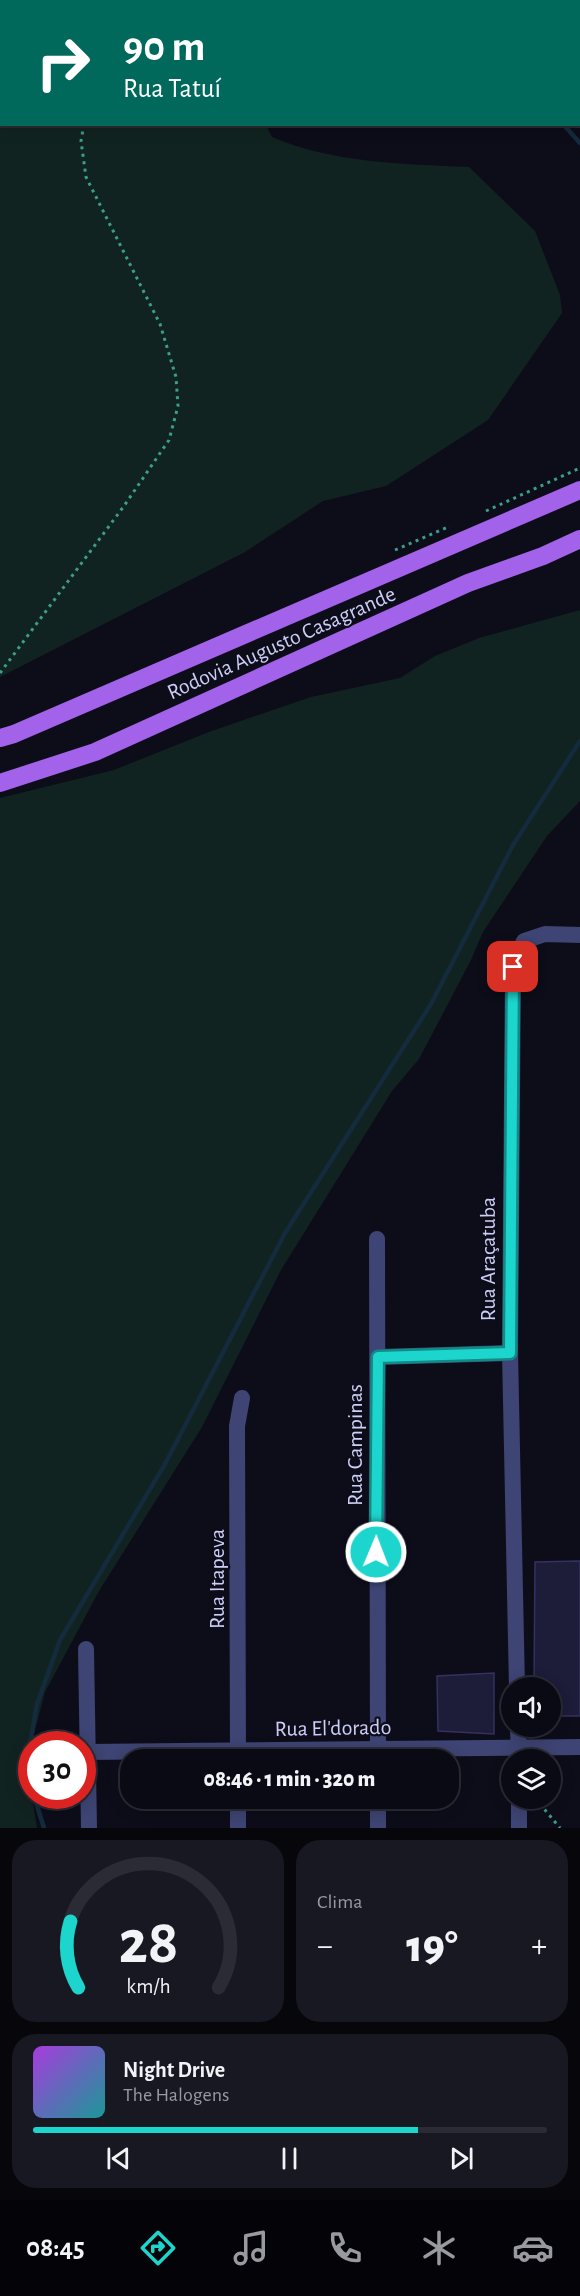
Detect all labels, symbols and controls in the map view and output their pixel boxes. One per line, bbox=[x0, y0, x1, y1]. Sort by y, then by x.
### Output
icon: right bbox=[24, 24, 102, 102]
text: 90 m bbox=[123, 26, 205, 68]
text: Rua Tatuí bbox=[123, 75, 221, 102]
street label: Rodovia Augusto Casagrande bbox=[164, 583, 399, 703]
pin bbox=[487, 941, 538, 992]
icon: arrive bbox=[496, 950, 529, 983]
street label: Rua Araçatuba bbox=[477, 1197, 499, 1321]
street label: Rua Campinas bbox=[344, 1384, 366, 1506]
position arrow bbox=[344, 1520, 408, 1584]
street label: Rua Itapeva bbox=[206, 1529, 228, 1629]
map controls bbox=[501, 1677, 561, 1809]
button: sound bbox=[501, 1677, 561, 1737]
street label: Rua El'dorado bbox=[274, 1716, 392, 1740]
speed limit sign: 30 bbox=[18, 1731, 96, 1809]
button: layers bbox=[501, 1749, 561, 1809]
text: 08:46 · 1 min · 320 m bbox=[204, 1768, 375, 1790]
text: Clima bbox=[317, 1892, 362, 1912]
text: 28 bbox=[118, 1912, 178, 1974]
text: 19° bbox=[406, 1925, 458, 1970]
text: − bbox=[317, 1930, 333, 1963]
text: + bbox=[531, 1930, 547, 1963]
text: km/h bbox=[126, 1976, 170, 1997]
text: Night Drive bbox=[123, 2059, 225, 2081]
text: The Halogens bbox=[123, 2085, 229, 2105]
icon: previous bbox=[102, 2142, 135, 2175]
icon: pause bbox=[273, 2142, 306, 2175]
icon: next bbox=[445, 2142, 478, 2175]
icon: directions bbox=[137, 2227, 179, 2269]
icon: music bbox=[230, 2227, 272, 2269]
icon: phone bbox=[324, 2227, 366, 2269]
icon: climate bbox=[418, 2227, 460, 2269]
icon: car bbox=[512, 2227, 554, 2269]
text: 08:45 bbox=[26, 2234, 85, 2261]

